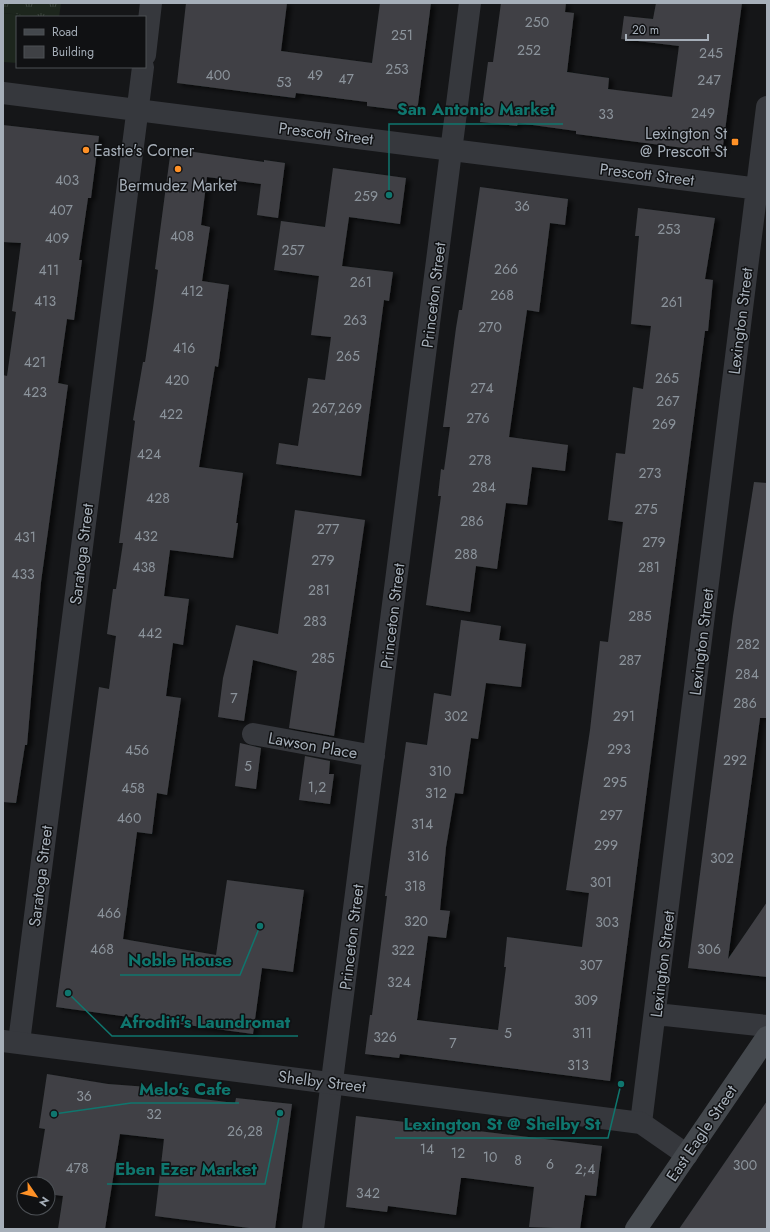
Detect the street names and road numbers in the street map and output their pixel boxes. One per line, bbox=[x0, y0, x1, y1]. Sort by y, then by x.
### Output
street label: Prescott Street bbox=[277, 116, 375, 151]
street label: Prescott Street bbox=[598, 157, 696, 192]
street label: Princeton Street bbox=[416, 241, 451, 349]
street label: Lexington Street bbox=[723, 266, 758, 376]
street label: Saratoga Street bbox=[64, 502, 99, 606]
street label: Princeton Street bbox=[375, 562, 410, 670]
street label: Lexington Street bbox=[684, 587, 719, 697]
street label: Lawson Place bbox=[267, 726, 359, 765]
street label: Saratoga Street bbox=[23, 824, 58, 928]
street label: Princeton Street bbox=[334, 883, 369, 991]
street label: Lexington Street bbox=[645, 909, 680, 1019]
street label: Shelby Street bbox=[277, 1065, 367, 1098]
street label: East Eagle Street bbox=[661, 1080, 742, 1186]

